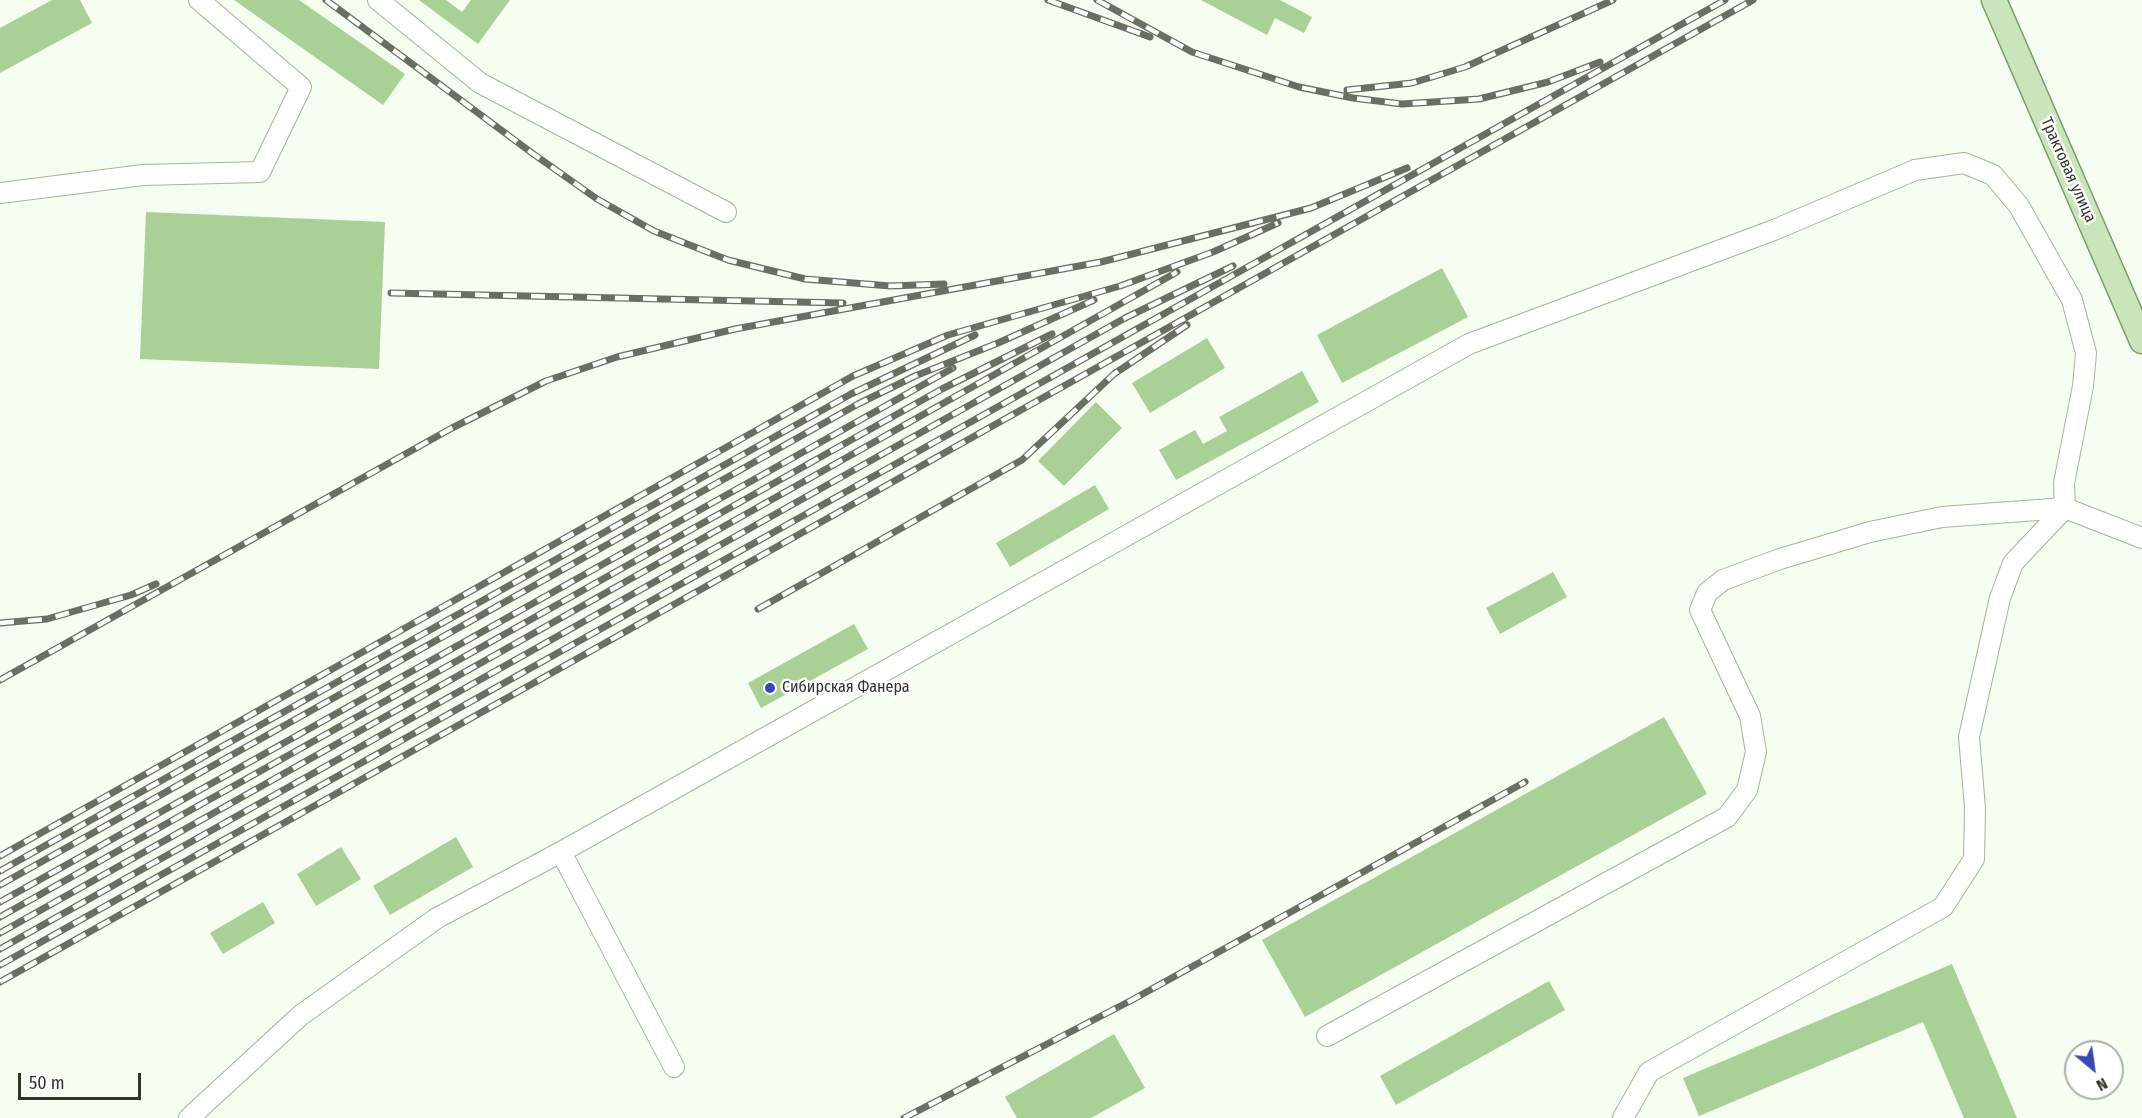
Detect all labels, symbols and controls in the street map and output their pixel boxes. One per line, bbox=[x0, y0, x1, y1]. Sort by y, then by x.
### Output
street label: Трактовая улица bbox=[2036, 114, 2100, 226]
place label: Сибирская Фанера bbox=[782, 678, 910, 698]
marker: Сибирская Фанера bbox=[763, 681, 777, 695]
north arrow bbox=[2064, 1040, 2124, 1100]
scale bar bbox=[21, 1061, 144, 1099]
text: 50 m bbox=[29, 1072, 65, 1094]
text: N bbox=[2093, 1074, 2111, 1095]

